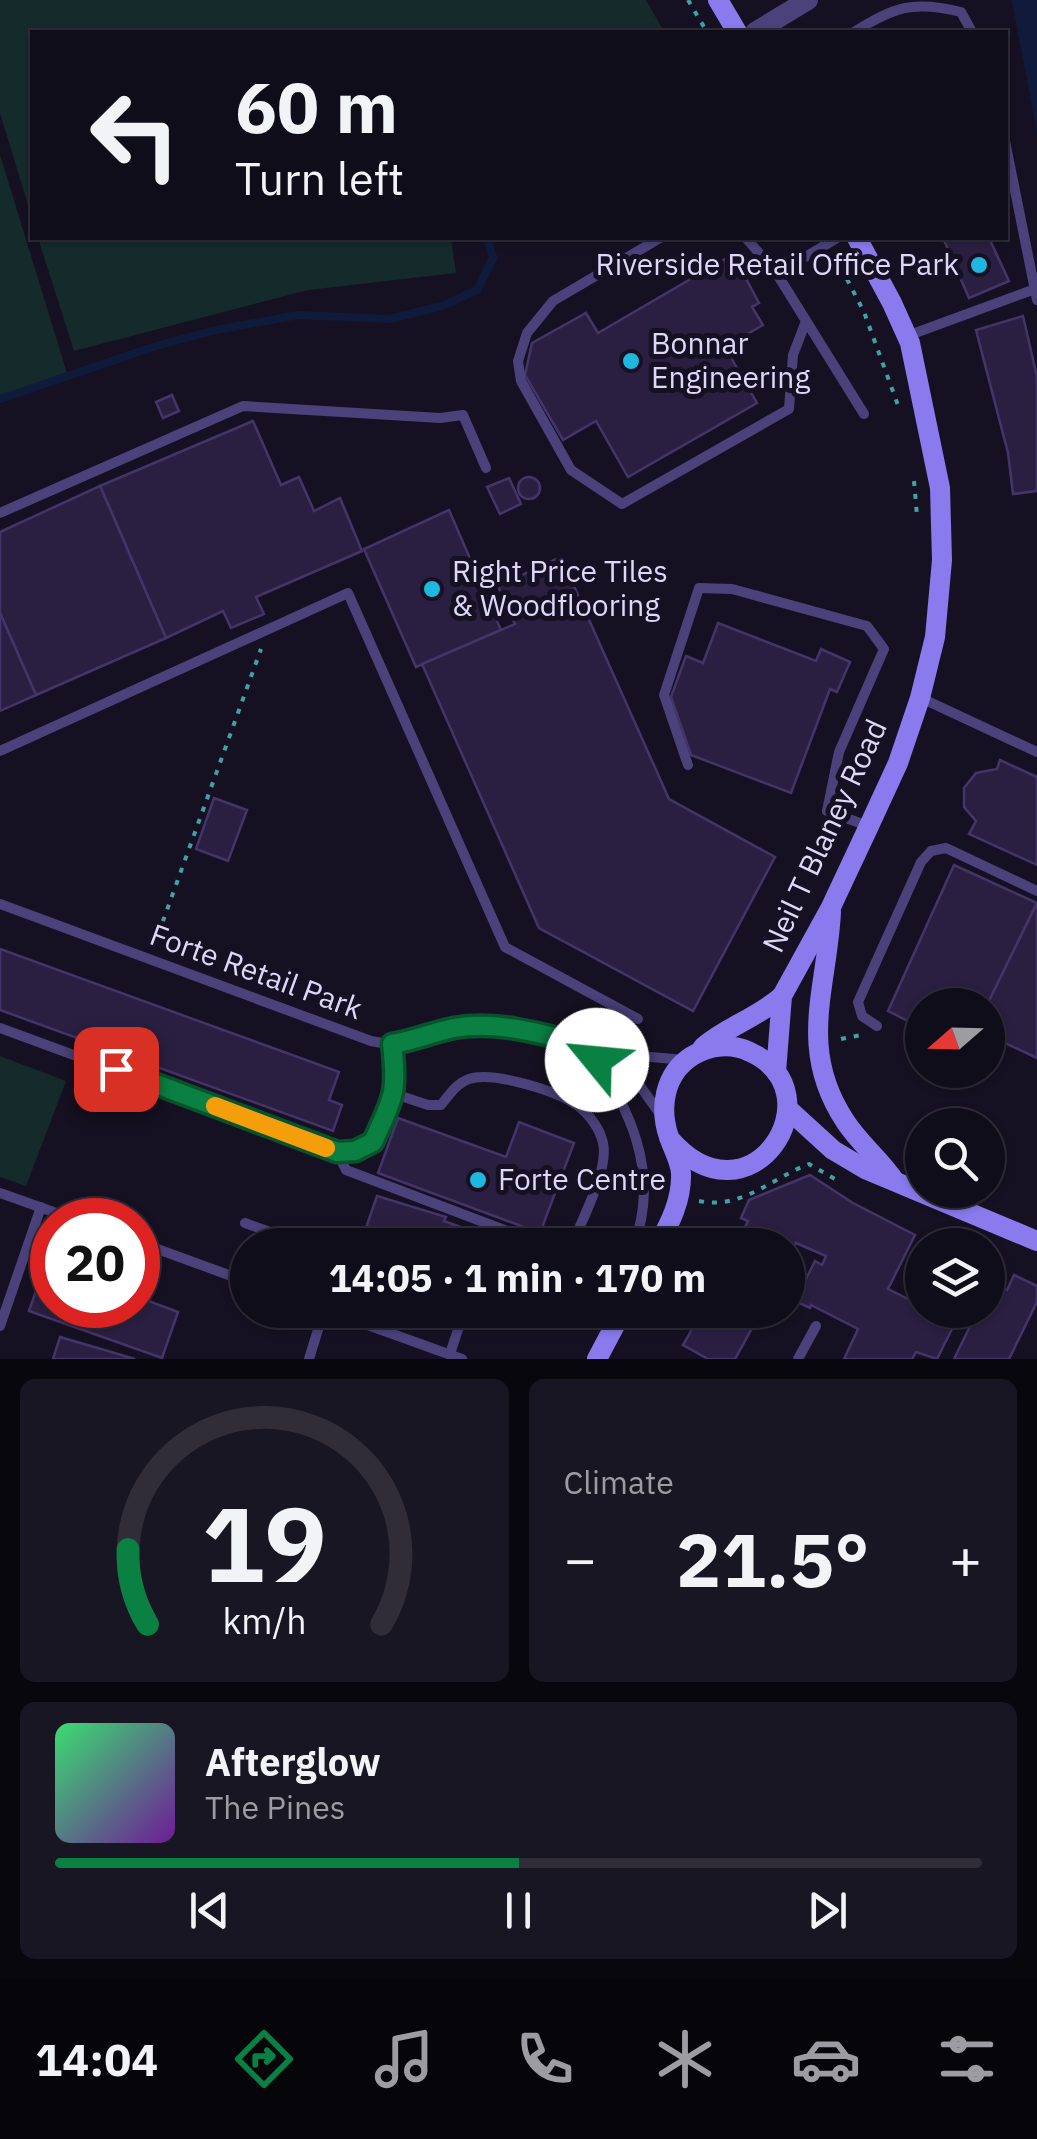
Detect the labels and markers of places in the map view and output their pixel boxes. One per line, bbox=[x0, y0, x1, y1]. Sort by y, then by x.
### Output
place label: Riverside Retail Office Park bbox=[596, 244, 959, 283]
marker: Riverside Retail Office Park bbox=[968, 254, 990, 276]
place label: Bonnar Engineering bbox=[651, 323, 810, 396]
marker: Bonnar Engineering bbox=[620, 350, 642, 372]
place label: Right Price Tiles & Woodflooring bbox=[452, 551, 668, 624]
marker: Right Price Tiles & Woodflooring bbox=[421, 578, 443, 600]
pin bbox=[74, 1027, 159, 1112]
place label: Forte Centre bbox=[498, 1159, 666, 1198]
marker: Forte Centre bbox=[467, 1169, 489, 1191]

